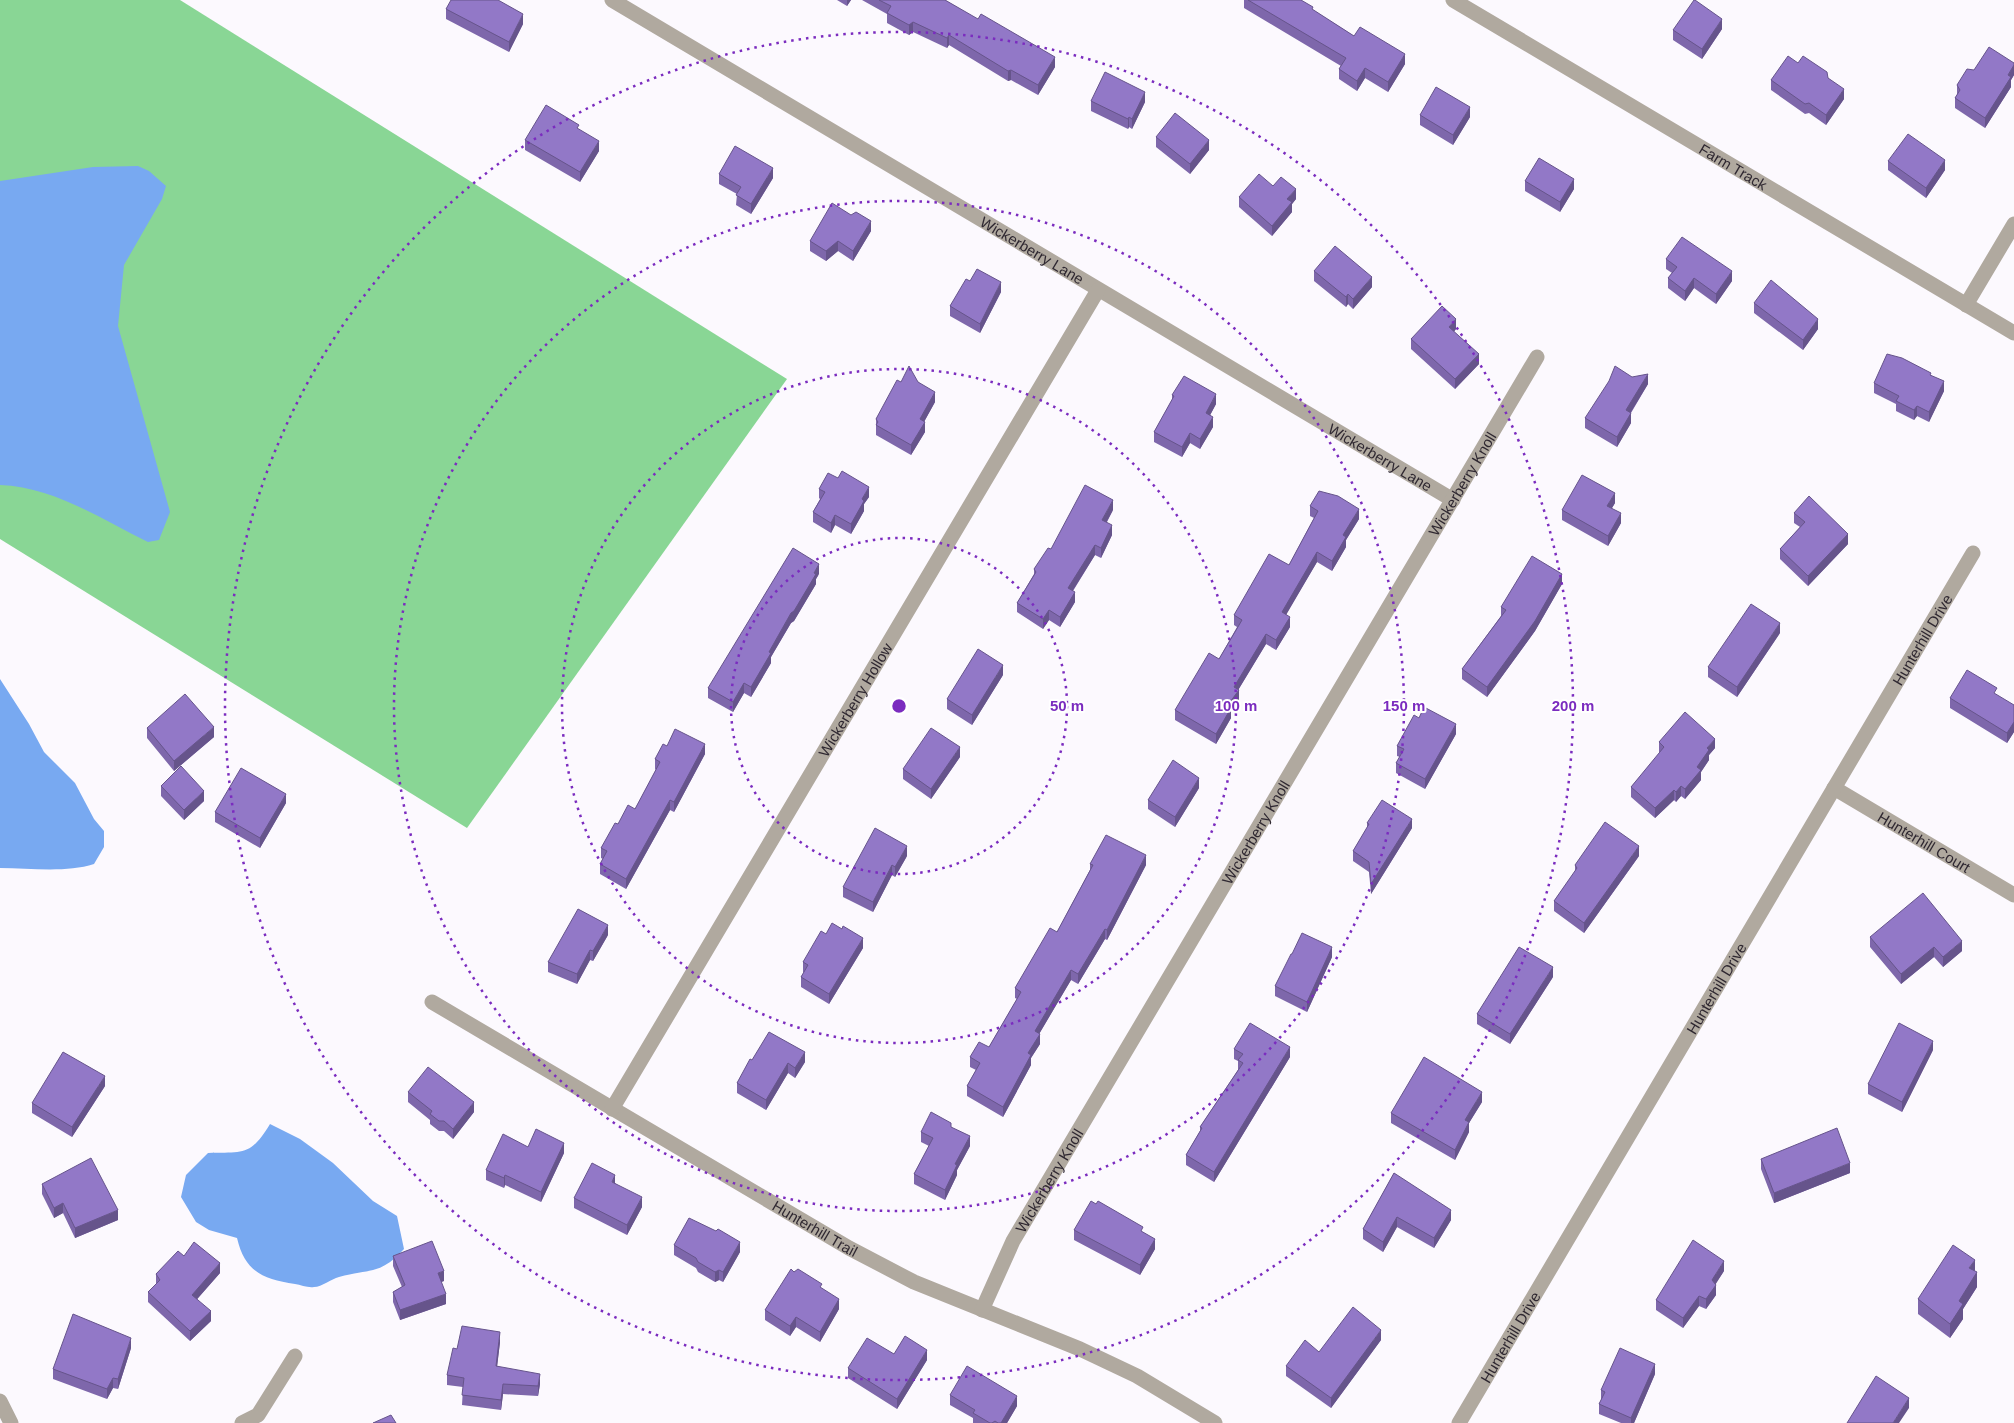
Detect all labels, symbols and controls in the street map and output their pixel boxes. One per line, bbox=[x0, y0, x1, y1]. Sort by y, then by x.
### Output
street label: Farm Track bbox=[1696, 140, 1771, 193]
street label: Wickerberry Lane bbox=[977, 213, 1087, 287]
street label: Wickerberry Lane bbox=[1326, 420, 1435, 494]
street label: Wickerberry Knoll bbox=[1425, 429, 1499, 539]
street label: Hunterhill Drive bbox=[1888, 591, 1955, 688]
street label: Wickerberry Hollow bbox=[815, 640, 895, 760]
centre of rings bbox=[890, 697, 908, 715]
text: 50 m bbox=[1050, 697, 1084, 714]
text: 100 m bbox=[1215, 697, 1257, 714]
text: 150 m bbox=[1383, 697, 1425, 714]
text: 200 m bbox=[1552, 697, 1594, 714]
street label: Wickerberry Knoll bbox=[1218, 777, 1293, 887]
street label: Hunterhill Court bbox=[1875, 808, 1974, 876]
street label: Hunterhill Drive bbox=[1682, 940, 1749, 1037]
street label: Wickerberry Knoll bbox=[1012, 1126, 1086, 1235]
street label: Hunterhill Trail bbox=[770, 1196, 861, 1260]
street label: Hunterhill Drive bbox=[1476, 1288, 1543, 1385]

